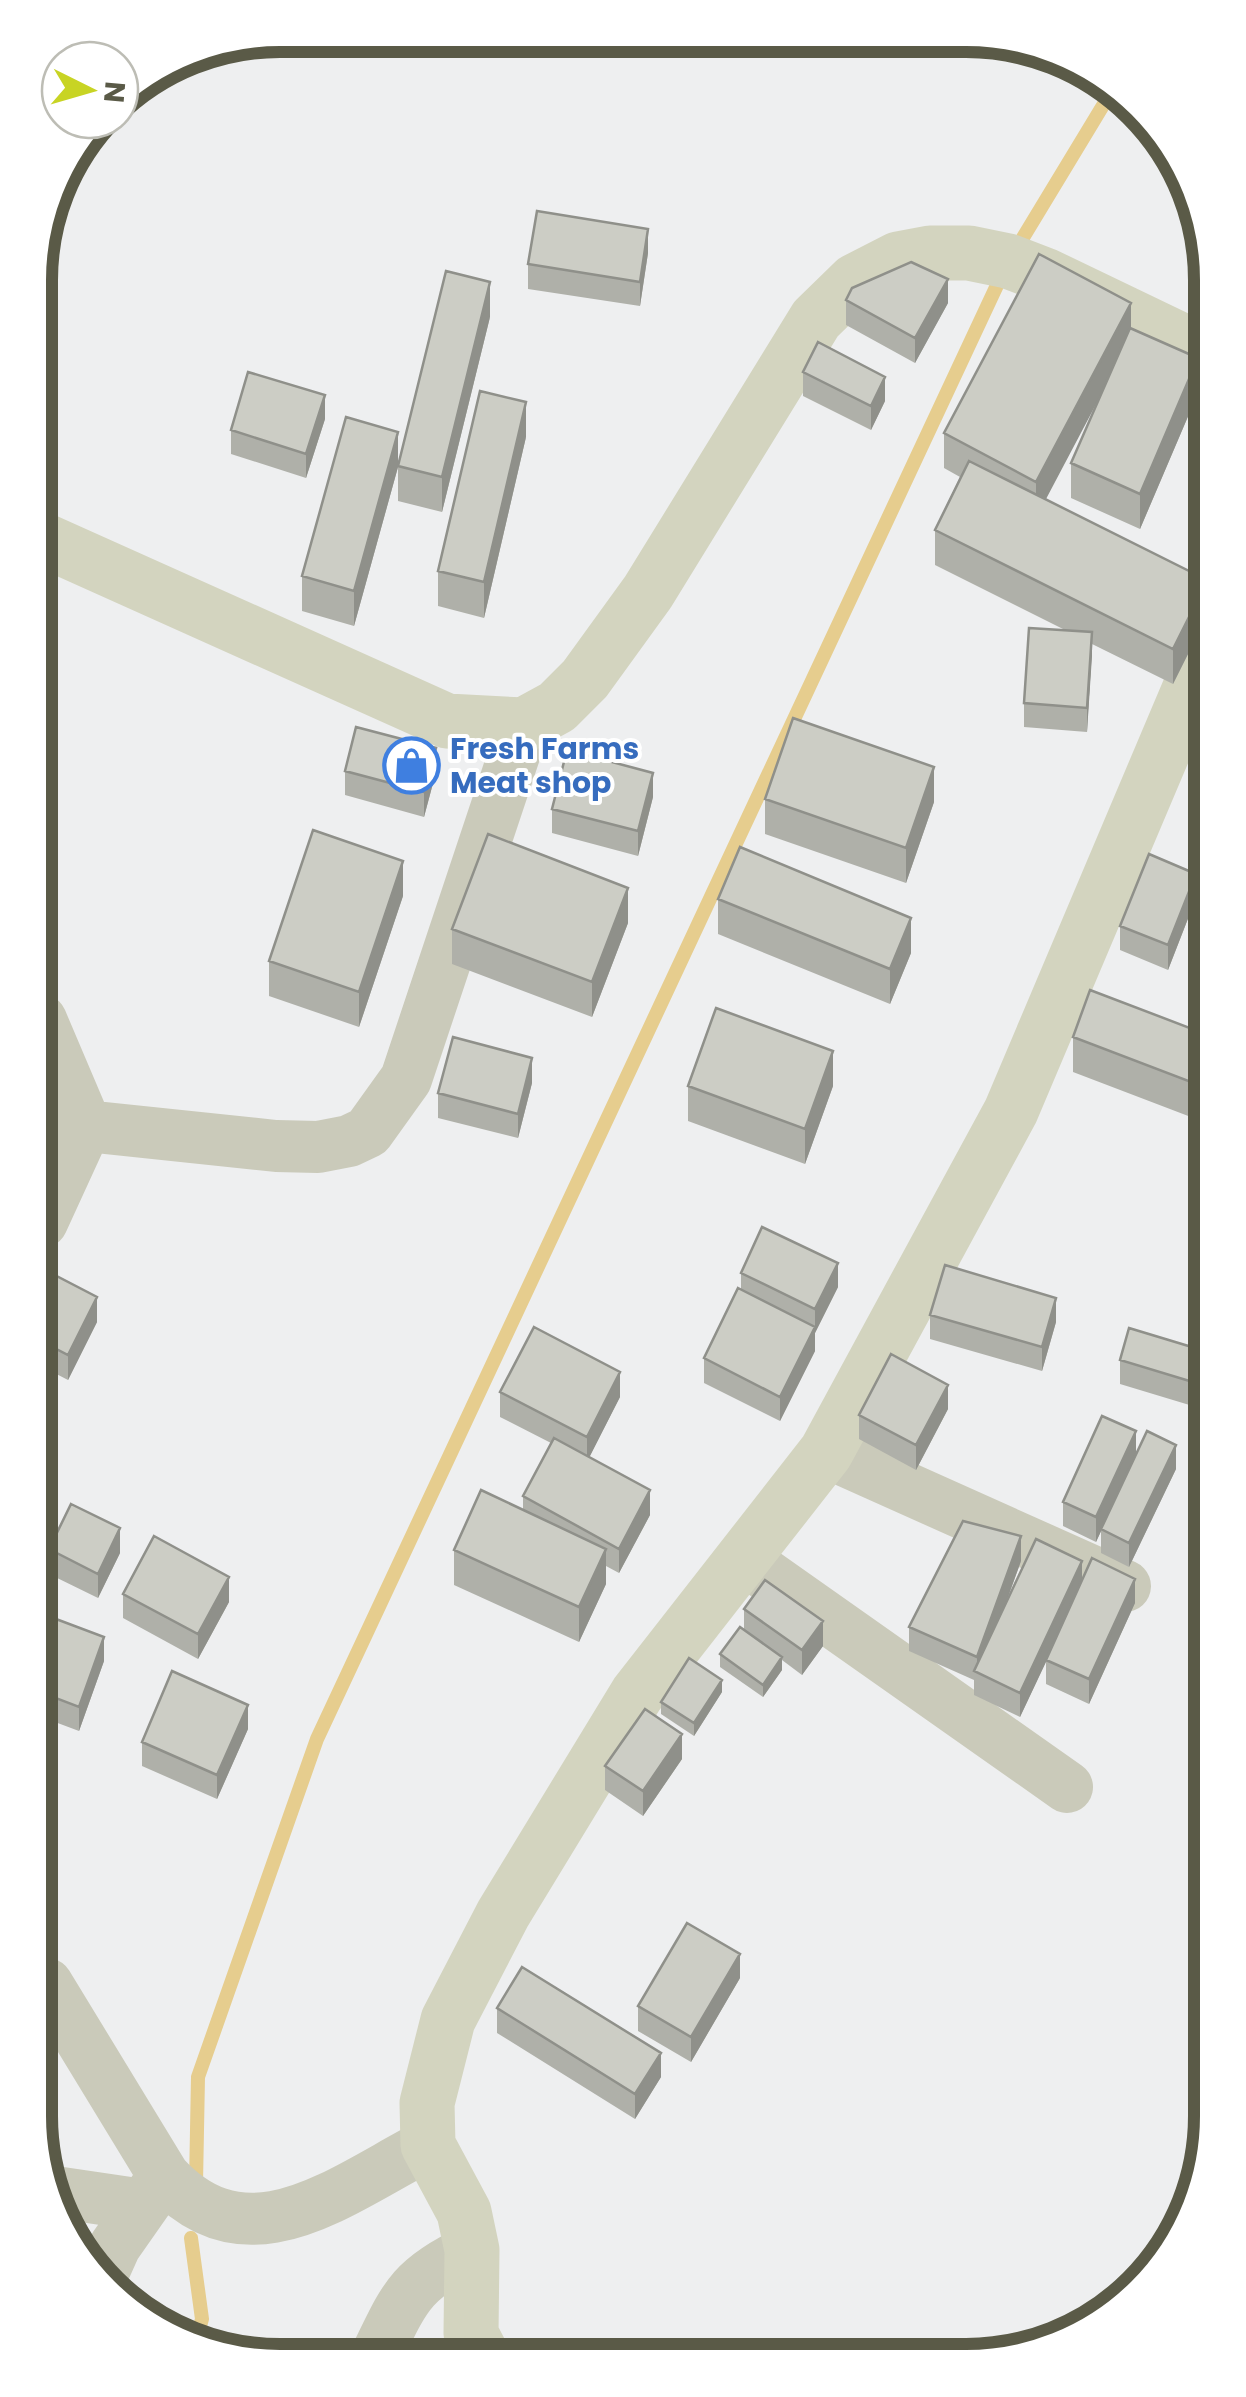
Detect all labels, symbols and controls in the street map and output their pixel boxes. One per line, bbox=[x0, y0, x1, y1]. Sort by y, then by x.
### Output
north arrow bbox=[40, 40, 140, 140]
text: N bbox=[94, 80, 135, 104]
place label: Fresh Farms Meat shop bbox=[450, 727, 639, 804]
shop icon: Fresh Farms Meat shop bbox=[381, 736, 441, 796]

